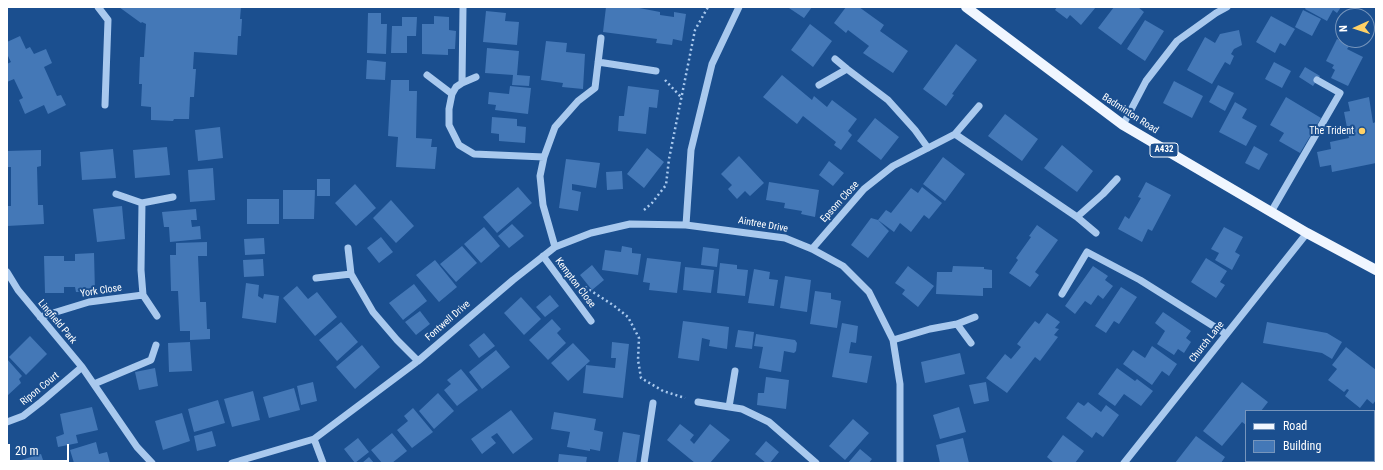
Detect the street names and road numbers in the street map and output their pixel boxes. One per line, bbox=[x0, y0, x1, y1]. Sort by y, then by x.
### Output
street label: Badminton Road bbox=[1099, 91, 1161, 137]
road number: A432 bbox=[1150, 143, 1178, 157]
street label: Epsom Close bbox=[818, 179, 862, 225]
street label: Aintree Drive bbox=[737, 215, 789, 235]
street label: Kempton Close bbox=[552, 256, 598, 310]
street label: York Close bbox=[79, 282, 123, 300]
street label: Lingfield Park bbox=[35, 298, 79, 346]
street label: Fontwell Drive bbox=[423, 298, 473, 344]
street label: Church Lane bbox=[1187, 319, 1227, 365]
street label: Ripon Court bbox=[18, 370, 62, 408]

